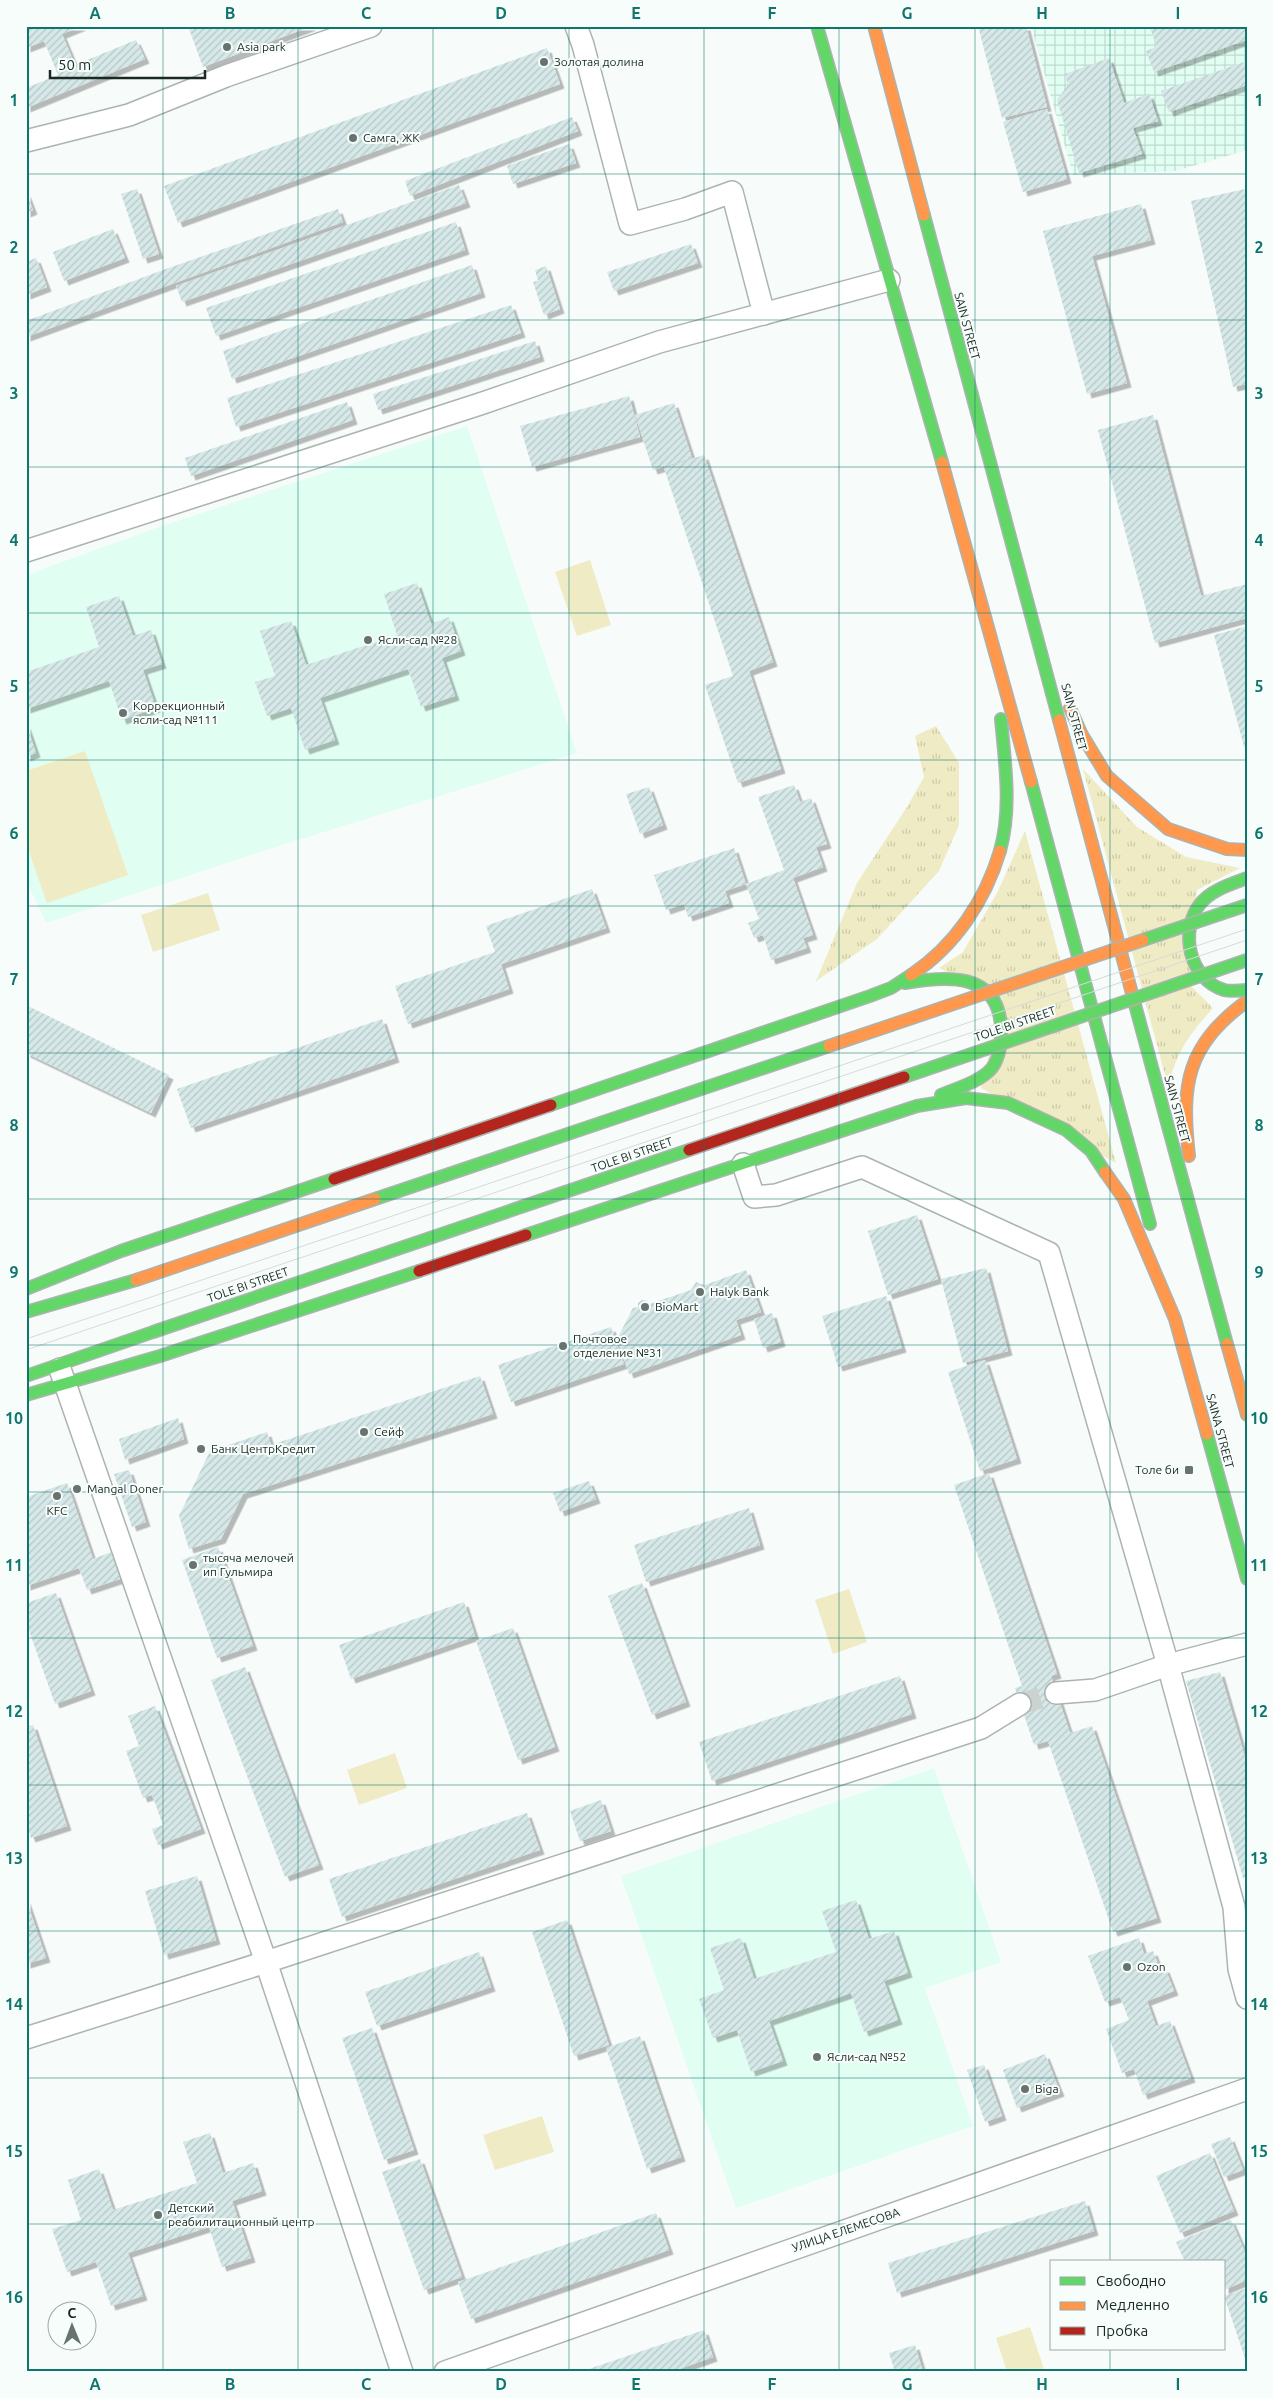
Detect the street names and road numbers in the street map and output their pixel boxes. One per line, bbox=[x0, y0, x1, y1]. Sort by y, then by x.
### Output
street label: SAIN STREET bbox=[952, 291, 983, 361]
street label: SAIN STREET bbox=[1059, 682, 1090, 752]
street label: TOLE BI STREET bbox=[972, 1003, 1058, 1044]
street label: SAIN STREET bbox=[1162, 1074, 1193, 1144]
street label: TOLE BI STREET bbox=[589, 1134, 675, 1175]
street label: TOLE BI STREET bbox=[205, 1264, 291, 1305]
street label: SAINA STREET bbox=[1204, 1392, 1237, 1470]
street label: УЛИЦА ЕЛЕМЕСОВА bbox=[790, 2205, 902, 2254]

